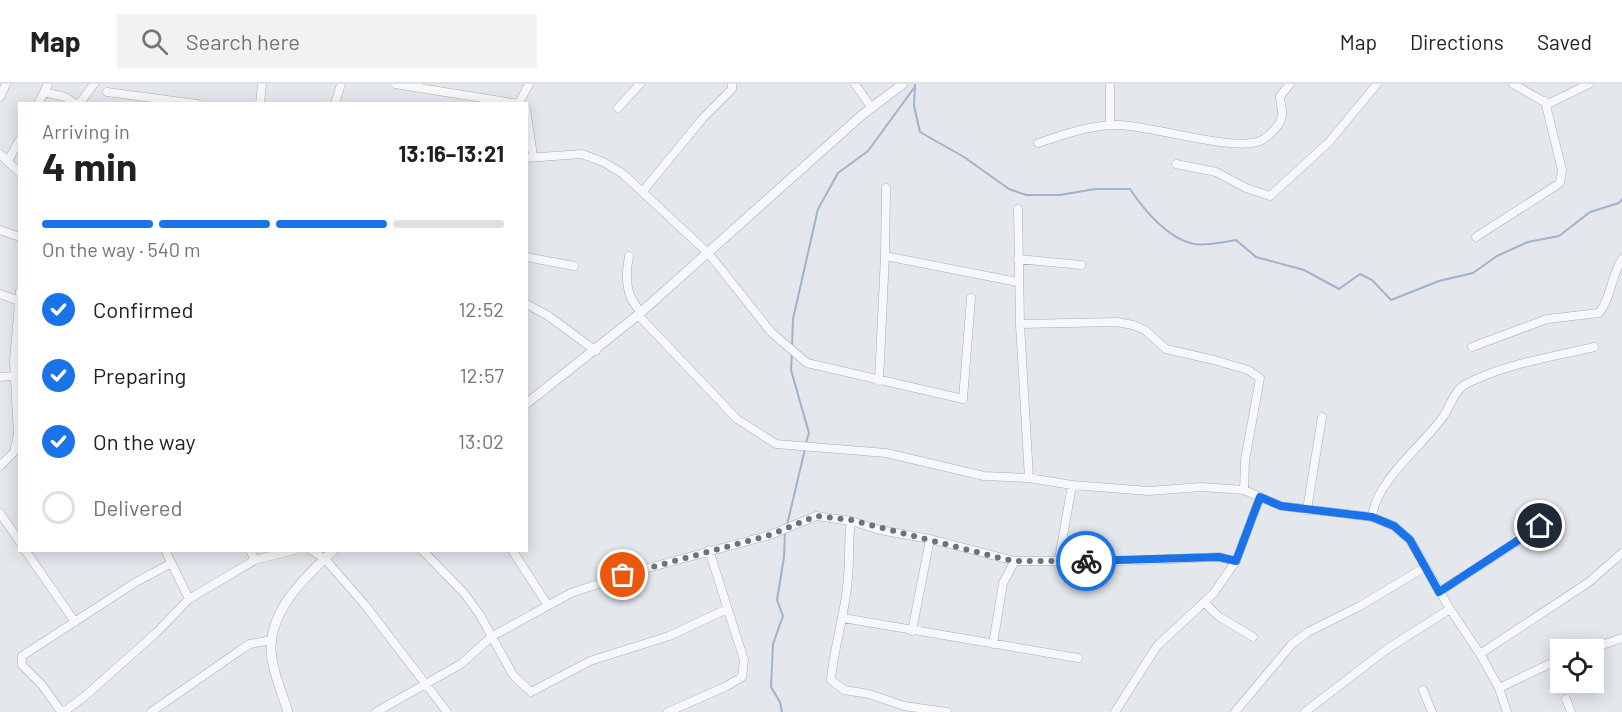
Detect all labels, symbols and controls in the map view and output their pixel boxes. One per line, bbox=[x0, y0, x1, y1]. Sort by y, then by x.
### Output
search box bbox=[117, 14, 537, 68]
text: Map bbox=[30, 24, 81, 58]
icon: search bbox=[138, 25, 171, 58]
text: Search here bbox=[186, 28, 300, 54]
text: Map bbox=[1340, 29, 1377, 54]
text: Directions bbox=[1410, 29, 1504, 54]
text: Saved bbox=[1537, 29, 1592, 54]
text: Arriving in bbox=[42, 119, 130, 143]
text: 13:16–13:21 bbox=[399, 140, 504, 166]
text: 4 min bbox=[42, 142, 137, 189]
text: On the way · 540 m bbox=[42, 237, 201, 261]
icon: check bbox=[42, 293, 75, 326]
text: Confirmed bbox=[93, 296, 193, 322]
text: 12:52 bbox=[459, 297, 504, 321]
icon: check bbox=[42, 359, 75, 392]
text: Preparing bbox=[93, 362, 186, 388]
text: 12:57 bbox=[460, 363, 504, 387]
icon: check bbox=[42, 425, 75, 458]
text: On the way bbox=[93, 428, 196, 454]
text: 13:02 bbox=[458, 429, 504, 453]
text: Delivered bbox=[93, 494, 182, 520]
pin bbox=[1514, 500, 1565, 551]
icon: home bbox=[1523, 509, 1556, 542]
courier bbox=[1056, 531, 1116, 591]
icon: bike bbox=[1070, 545, 1103, 578]
pin bbox=[597, 549, 648, 600]
icon: bag bbox=[606, 558, 639, 591]
map controls bbox=[1550, 639, 1604, 693]
button: locate bbox=[1550, 639, 1604, 693]

